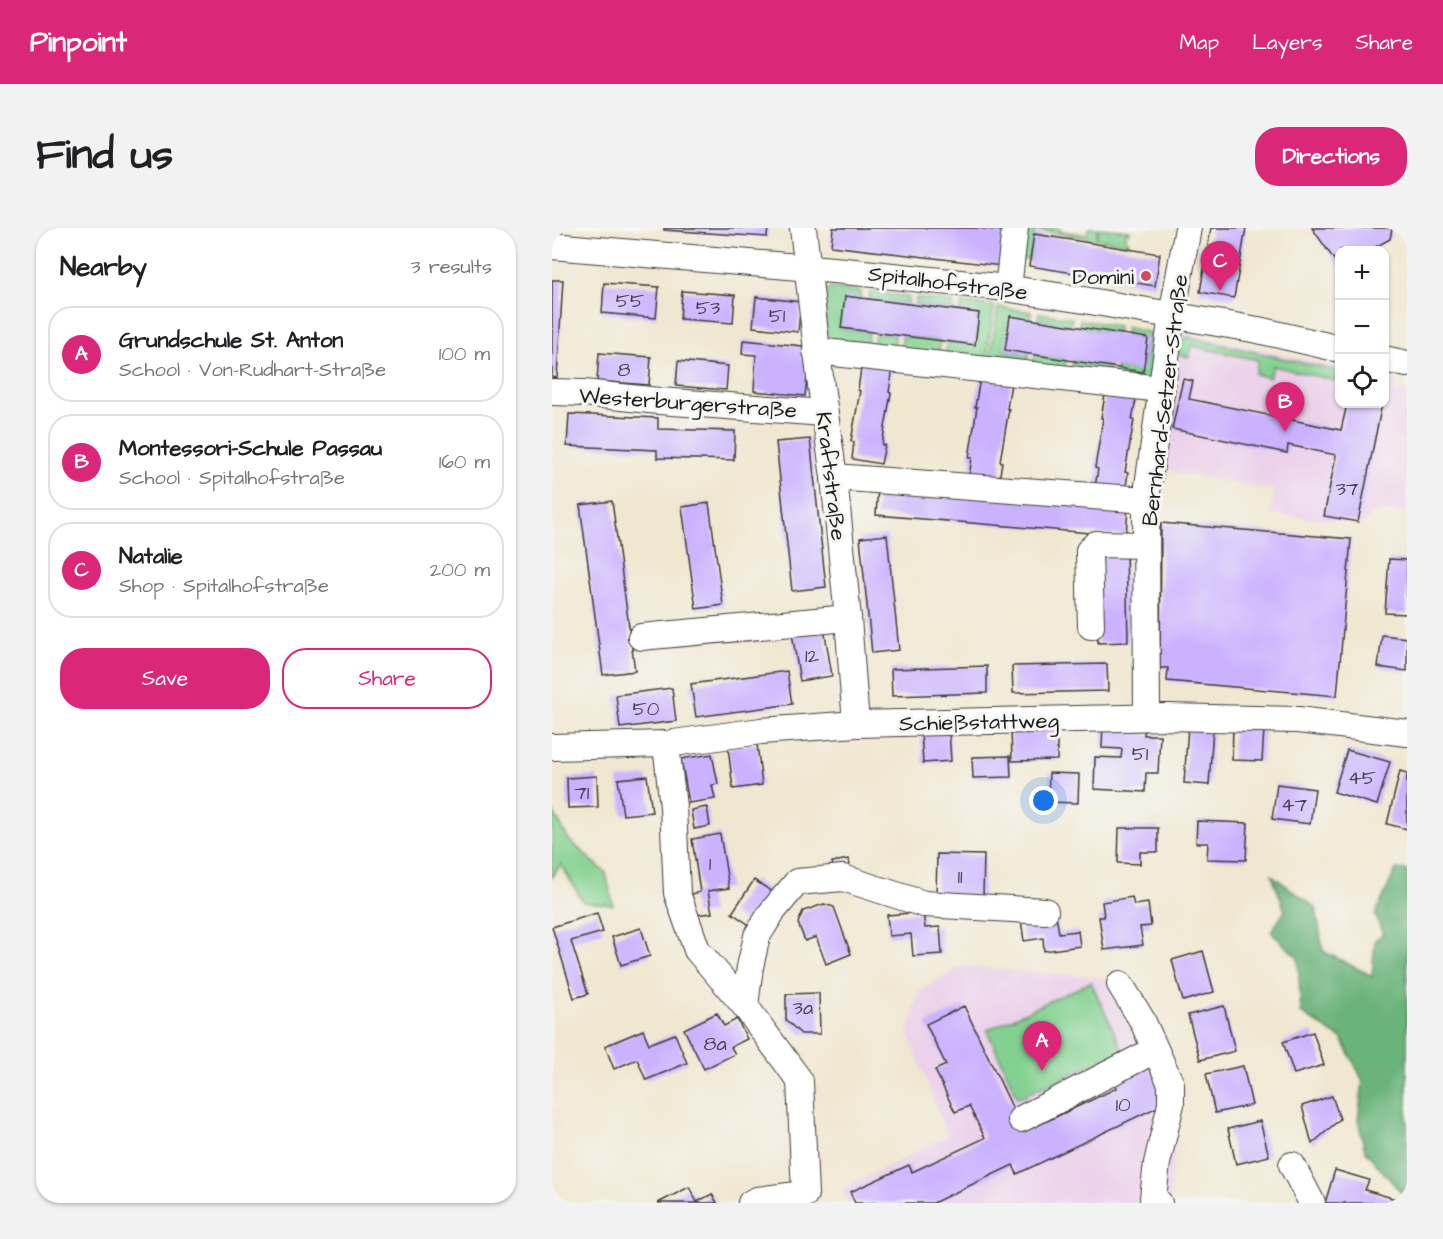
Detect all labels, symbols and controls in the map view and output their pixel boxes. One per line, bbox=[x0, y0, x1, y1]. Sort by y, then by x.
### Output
text: Pinpoint bbox=[30, 23, 127, 62]
text: Map bbox=[1179, 28, 1219, 57]
text: Layers bbox=[1252, 28, 1322, 57]
text: Share bbox=[1355, 28, 1413, 57]
text: Find us bbox=[36, 127, 173, 185]
button: Directions bbox=[1255, 127, 1407, 186]
pin: C bbox=[1200, 242, 1240, 291]
map controls bbox=[1335, 246, 1389, 408]
button: + bbox=[1335, 246, 1389, 300]
text: Nearby bbox=[60, 249, 147, 285]
text: 3 results bbox=[410, 253, 492, 281]
street label: Spitalhofstraße bbox=[866, 258, 1029, 309]
place label: Domini bbox=[1073, 262, 1134, 293]
marker: Domini bbox=[1139, 269, 1153, 283]
street label: Bernhard-Setzer-Straße bbox=[1135, 272, 1196, 528]
house number: 55 bbox=[616, 287, 644, 315]
house number: 53 bbox=[696, 294, 720, 322]
button: − bbox=[1335, 300, 1389, 354]
house number: 51 bbox=[769, 302, 786, 330]
text: Grundschule St. Anton bbox=[119, 325, 343, 356]
text: A bbox=[75, 340, 88, 368]
text: 100 m bbox=[439, 340, 490, 368]
button: locate bbox=[1335, 354, 1389, 408]
text: School · Von-Rudhart-Straße bbox=[119, 356, 386, 384]
house number: 8 bbox=[618, 356, 631, 384]
street label: Westerburgerstraße bbox=[578, 380, 798, 428]
pin: B bbox=[1266, 382, 1304, 432]
street label: Kraftstraße bbox=[807, 410, 854, 542]
text: Montessori-Schule Passau bbox=[119, 433, 382, 464]
text: B bbox=[74, 448, 89, 476]
text: 160 m bbox=[439, 448, 490, 476]
text: School · Spitalhofstraße bbox=[119, 464, 345, 492]
house number: 37 bbox=[1336, 475, 1358, 503]
text: Natalie bbox=[119, 541, 183, 572]
text: C bbox=[74, 556, 89, 584]
text: 200 m bbox=[430, 556, 490, 584]
text: Shop · Spitalhofstraße bbox=[119, 572, 329, 600]
house number: 12 bbox=[805, 642, 820, 670]
button: Save bbox=[60, 648, 270, 709]
button: Share bbox=[282, 648, 492, 709]
house number: 50 bbox=[633, 695, 660, 723]
street label: Schießstattweg bbox=[899, 706, 1059, 740]
house number: 51 bbox=[1132, 740, 1149, 768]
house number: 45 bbox=[1348, 764, 1376, 792]
house number: 71 bbox=[575, 779, 590, 807]
your location bbox=[1029, 786, 1058, 815]
house number: 47 bbox=[1281, 791, 1307, 819]
house number: 1 bbox=[709, 850, 712, 878]
house number: 11 bbox=[957, 863, 963, 891]
house number: 3a bbox=[793, 994, 813, 1022]
pin: A bbox=[1022, 1022, 1062, 1071]
house number: 8a bbox=[703, 1030, 727, 1058]
house number: 10 bbox=[1115, 1091, 1131, 1119]

